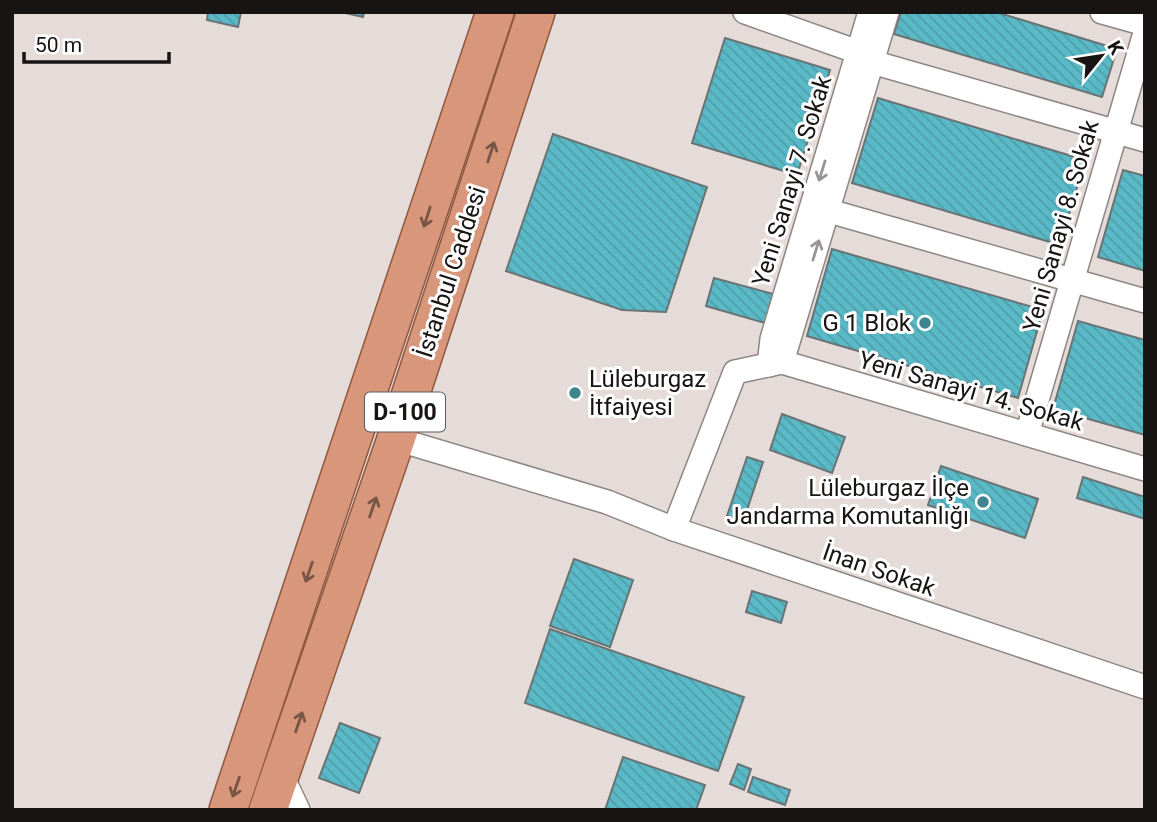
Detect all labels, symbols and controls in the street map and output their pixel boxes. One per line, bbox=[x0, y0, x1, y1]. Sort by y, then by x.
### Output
scale bar bbox=[24, 21, 170, 65]
north arrow bbox=[1066, 21, 1136, 91]
text: 50 m bbox=[35, 33, 82, 57]
text: K bbox=[1102, 37, 1129, 60]
street label: Yeni Sanayi 7. Sokak bbox=[747, 71, 838, 290]
street label: Yeni Sanayi 8. Sokak bbox=[1017, 116, 1105, 335]
one-way arrow bbox=[485, 141, 498, 163]
one-way arrow bbox=[815, 160, 828, 182]
street label: İstanbul Caddesi bbox=[410, 183, 492, 361]
one-way arrow bbox=[420, 205, 433, 227]
one-way arrow bbox=[811, 240, 823, 262]
place label: G 1 Blok bbox=[823, 309, 912, 337]
marker: G 1 Blok bbox=[917, 315, 933, 331]
street label: Yeni Sanayi 14. Sokak bbox=[855, 345, 1087, 437]
place label: Lüleburgaz İtfaiyesi bbox=[589, 365, 706, 421]
marker: Lüleburgaz İtfaiyesi bbox=[567, 385, 583, 401]
road number: D-100 bbox=[365, 392, 445, 432]
place label: Lüleburgaz İlçe Jandarma Komutanlığı bbox=[727, 474, 969, 530]
marker: Lüleburgaz İlçe Jandarma Komutanlığı bbox=[975, 494, 991, 510]
one-way arrow bbox=[367, 496, 380, 518]
street label: İnan Sokak bbox=[819, 538, 940, 603]
one-way arrow bbox=[302, 560, 314, 582]
one-way arrow bbox=[294, 712, 306, 734]
one-way arrow bbox=[229, 776, 241, 798]

